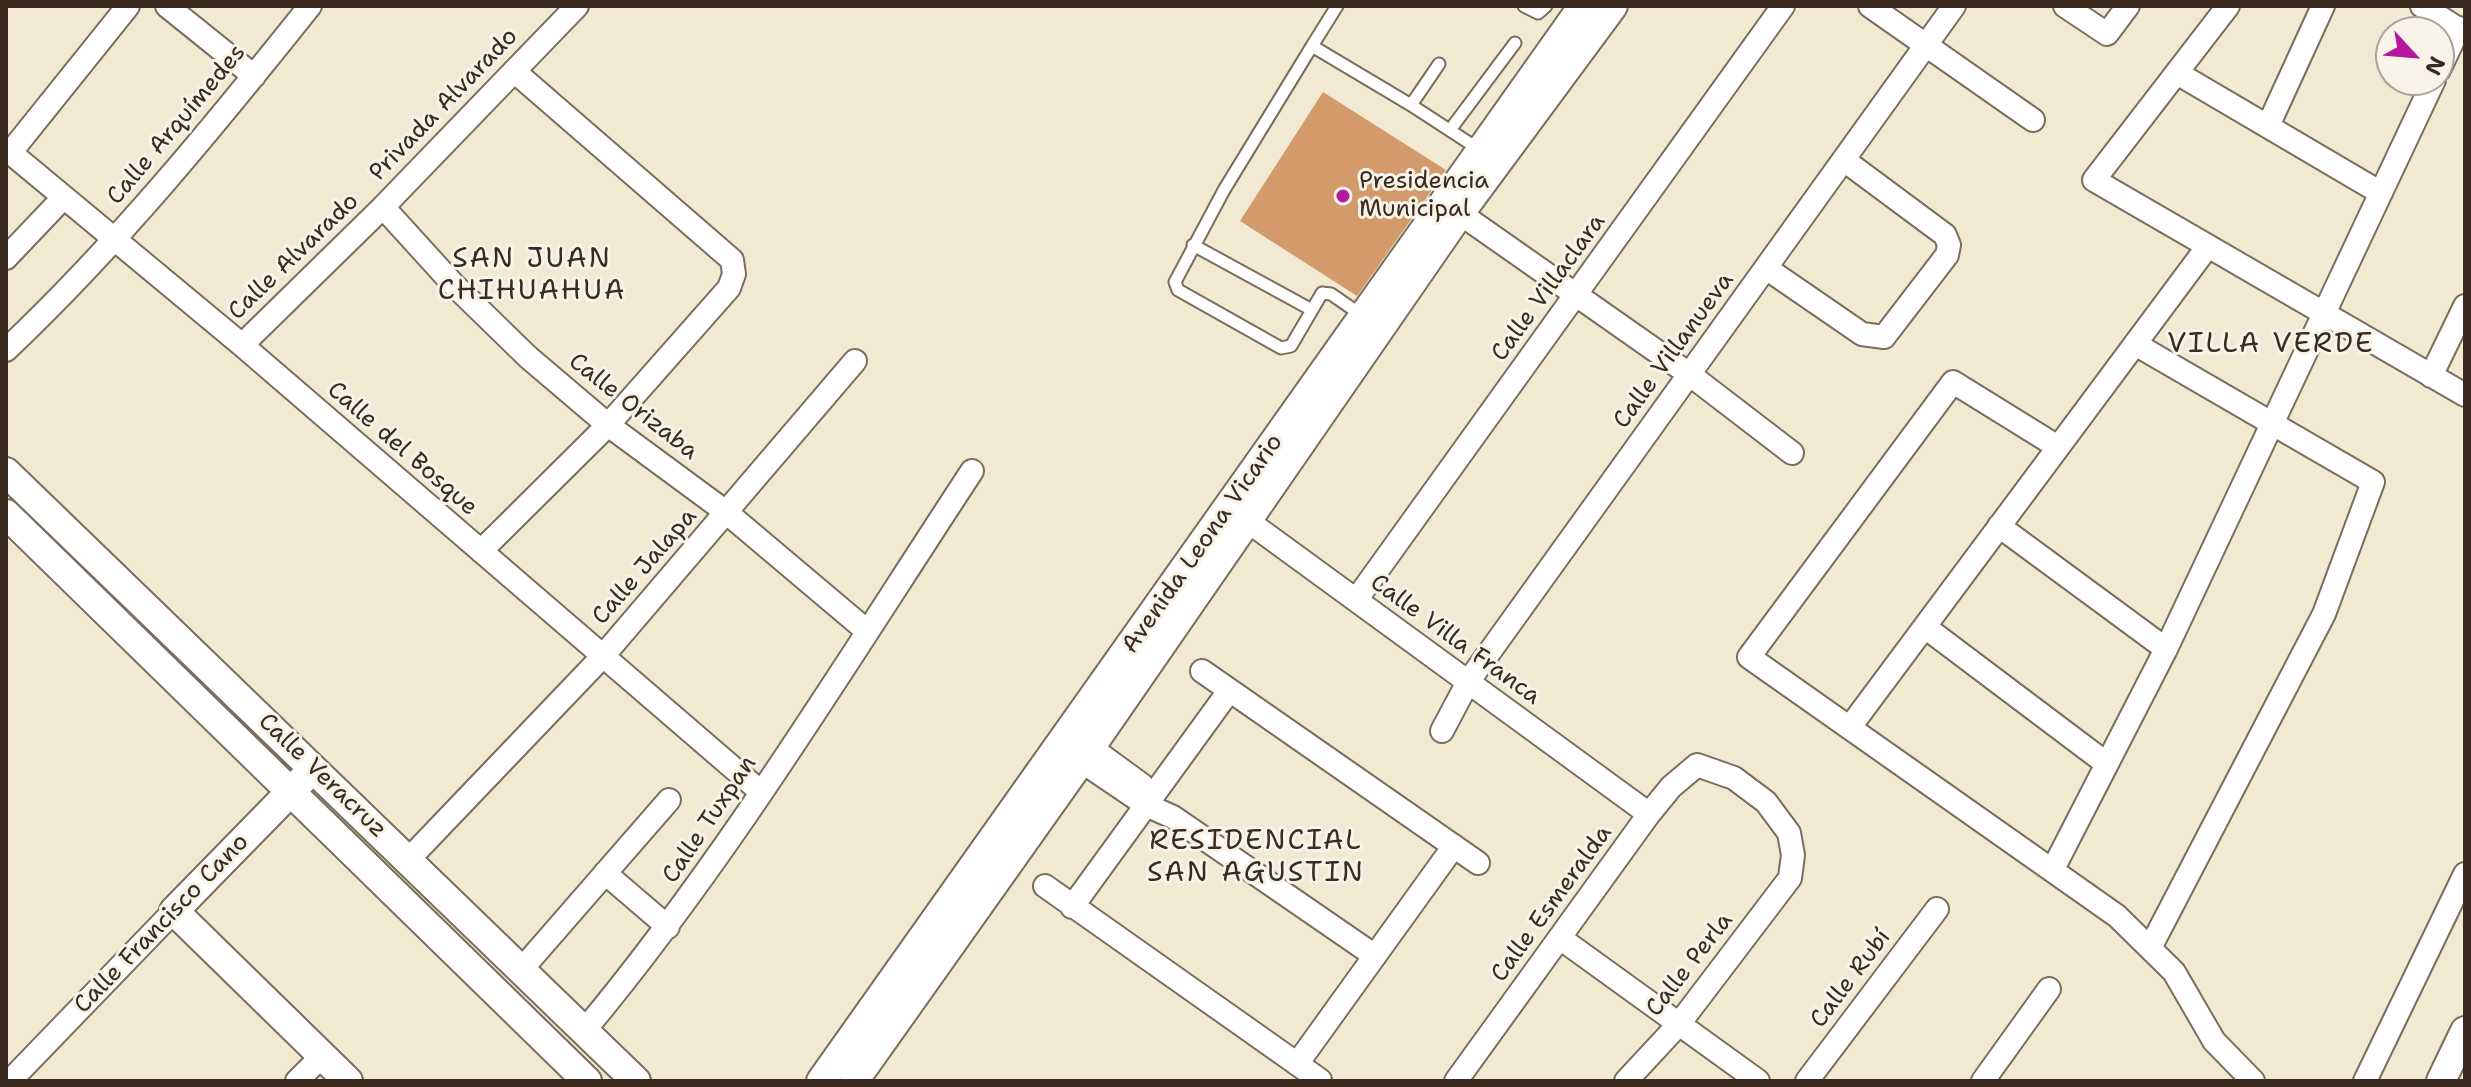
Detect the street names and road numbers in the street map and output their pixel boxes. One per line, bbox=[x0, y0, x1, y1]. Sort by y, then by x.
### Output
street label: Privada Alvarado bbox=[364, 23, 524, 187]
street label: Calle Arquímedes bbox=[102, 39, 252, 211]
street label: Calle Alvarado bbox=[223, 188, 365, 326]
street label: Calle Villaclara bbox=[1486, 209, 1612, 367]
street label: Calle Villanueva bbox=[1608, 267, 1740, 435]
street label: Calle Orizaba bbox=[562, 347, 704, 467]
street label: Calle del Bosque bbox=[321, 376, 483, 522]
street label: Avenida Leona Vicario bbox=[1116, 429, 1290, 659]
street label: Calle Jalapa bbox=[587, 503, 703, 631]
street label: Calle Villa Franca bbox=[1364, 568, 1546, 712]
street label: Calle Veracruz bbox=[252, 708, 392, 844]
street label: Calle Tuxpan bbox=[657, 751, 763, 889]
street label: Calle Esmeralda bbox=[1486, 820, 1618, 988]
street label: Calle Francisco Cano bbox=[69, 828, 255, 1020]
street label: Calle Perla bbox=[1640, 907, 1740, 1023]
street label: Calle Rubí bbox=[1805, 924, 1897, 1034]

